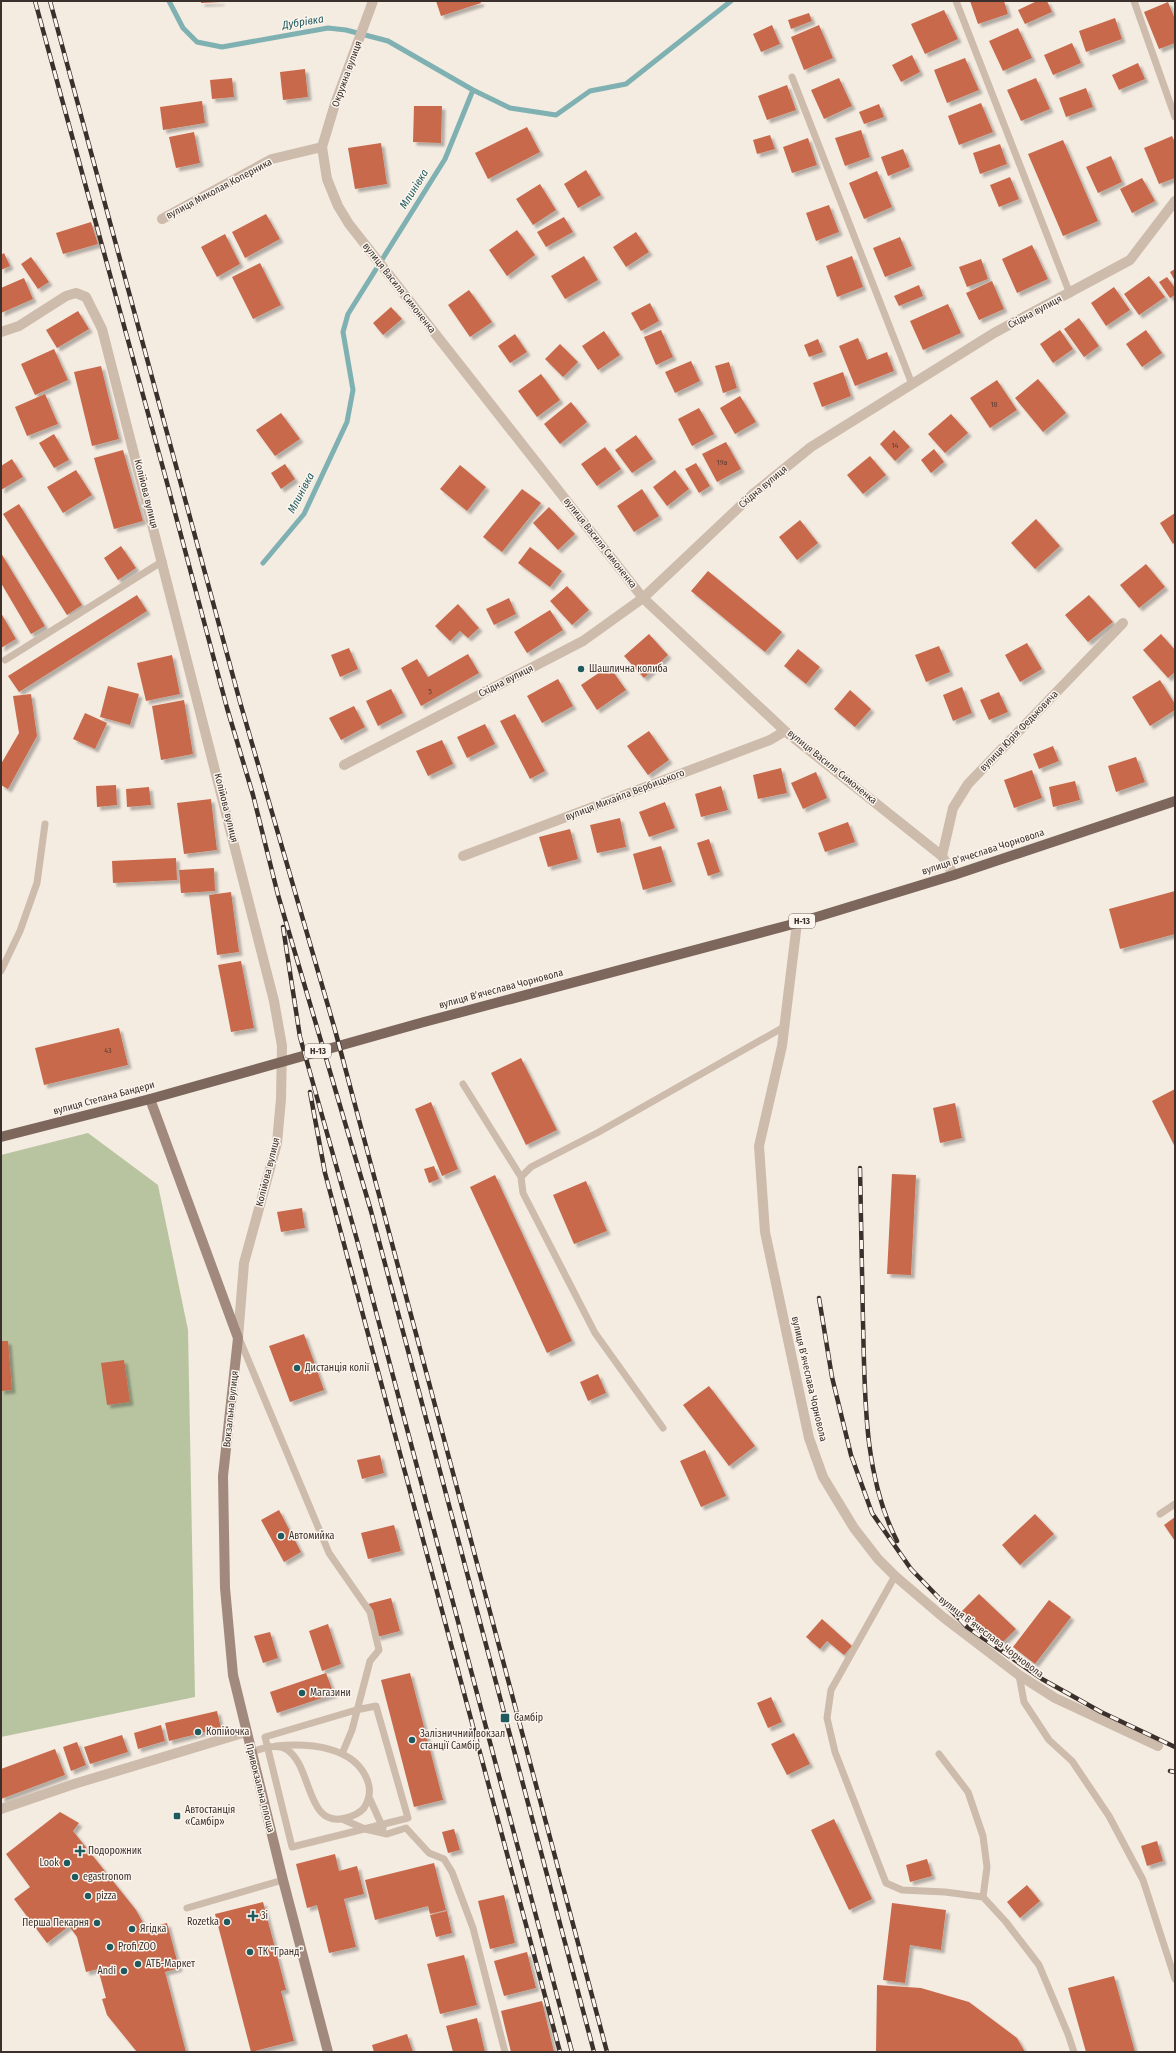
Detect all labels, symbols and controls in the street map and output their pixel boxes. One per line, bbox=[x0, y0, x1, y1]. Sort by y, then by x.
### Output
water label: Дубрівка bbox=[280, 12, 325, 32]
street label: Окружна вулиця bbox=[329, 39, 365, 109]
street label: вулиця Миколая Коперника bbox=[164, 156, 274, 222]
water label: Млинівка bbox=[397, 167, 431, 211]
street label: вулиця Василя Симоненка bbox=[360, 240, 438, 336]
street label: Східна вулиця bbox=[1005, 292, 1064, 331]
house number: 18 bbox=[990, 400, 998, 409]
house number: 14 bbox=[892, 441, 899, 450]
street label: Колійова вулиця bbox=[132, 458, 161, 530]
house number: 19а bbox=[717, 458, 727, 467]
street label: Східна вулиця bbox=[736, 462, 790, 511]
water label: Млинівка bbox=[285, 470, 317, 515]
street label: вулиця Василя Симоненка bbox=[561, 495, 639, 591]
street label: Східна вулиця bbox=[476, 661, 535, 700]
place label: Шашлична колиба bbox=[589, 663, 668, 675]
marker: Шашлична колиба bbox=[576, 664, 586, 674]
house number: 5 bbox=[428, 687, 432, 696]
street label: вулиця Юрія Федьковича bbox=[977, 687, 1061, 774]
street label: вулиця Василя Симоненка bbox=[785, 727, 879, 807]
street label: вулиця Михайла Вербицького bbox=[564, 767, 686, 823]
street label: Колійова вулиця bbox=[212, 772, 241, 844]
street label: вулиця Вʼячеслава Чорновола bbox=[920, 826, 1046, 878]
road number: Н-13 bbox=[789, 914, 815, 928]
street label: вулиця Вʼячеслава Чорновола bbox=[438, 967, 565, 1011]
road number: Н-13 bbox=[305, 1044, 331, 1058]
house number: 43 bbox=[104, 1046, 112, 1055]
street label: вулиця Степана Бандери bbox=[52, 1079, 156, 1117]
street label: Колійова вулиця bbox=[253, 1136, 282, 1208]
street label: вулиця Вʼячеслава Чорновола bbox=[789, 1315, 829, 1443]
place label: Дистанція колії bbox=[304, 1361, 370, 1374]
marker: Дистанція колії bbox=[292, 1363, 302, 1373]
street label: Вокзальна вулиця bbox=[221, 1370, 241, 1448]
place label: Автомийка bbox=[289, 1530, 335, 1542]
marker: Автомийка bbox=[276, 1531, 286, 1541]
street label: вулиця Вʼячеслава Чорновола bbox=[936, 1594, 1046, 1680]
place label: Магазини bbox=[310, 1687, 351, 1699]
marker: Магазини bbox=[297, 1688, 307, 1698]
place label: Самбір bbox=[514, 1711, 543, 1724]
marker: Самбір bbox=[499, 1712, 511, 1724]
place label: Копійочка bbox=[206, 1725, 249, 1738]
marker: Копійочка bbox=[193, 1727, 203, 1737]
place label: Залізничний вокзал станції Самбір bbox=[420, 1727, 505, 1752]
marker: Залізничний вокзал станції Самбір bbox=[407, 1735, 417, 1745]
street label: Привокзальна площа bbox=[243, 1742, 277, 1834]
place label: Автостанція «Самбір» bbox=[185, 1803, 235, 1828]
marker: Автостанція «Самбір» bbox=[172, 1811, 182, 1821]
place label: Подорожник bbox=[88, 1845, 142, 1857]
marker: Подорожник bbox=[75, 1846, 85, 1856]
place label: Look bbox=[40, 1857, 59, 1869]
marker: Look bbox=[62, 1858, 72, 1868]
place label: egastronom bbox=[83, 1871, 132, 1883]
marker: egastronom bbox=[70, 1872, 80, 1882]
place label: pizza bbox=[96, 1890, 117, 1902]
marker: pizza bbox=[83, 1891, 93, 1901]
place label: 3і bbox=[261, 1909, 268, 1922]
marker: 3і bbox=[248, 1911, 258, 1921]
place label: Rozetka bbox=[187, 1916, 219, 1928]
place label: Перша Пекарня bbox=[22, 1917, 89, 1929]
marker: Rozetka bbox=[222, 1917, 232, 1927]
marker: Перша Пекарня bbox=[92, 1918, 102, 1928]
place label: Ягідка bbox=[140, 1922, 166, 1935]
marker: Ягідка bbox=[127, 1924, 137, 1934]
place label: Profi ZOO bbox=[118, 1941, 156, 1953]
marker: Profi ZOO bbox=[105, 1942, 115, 1952]
place label: ТК "Гранд" bbox=[258, 1946, 303, 1958]
marker: ТК "Гранд" bbox=[245, 1947, 255, 1957]
place label: АТБ-Маркет bbox=[146, 1958, 196, 1970]
marker: АТБ-Маркет bbox=[133, 1959, 143, 1969]
place label: Andi bbox=[98, 1965, 116, 1977]
marker: Andi bbox=[119, 1966, 129, 1976]

